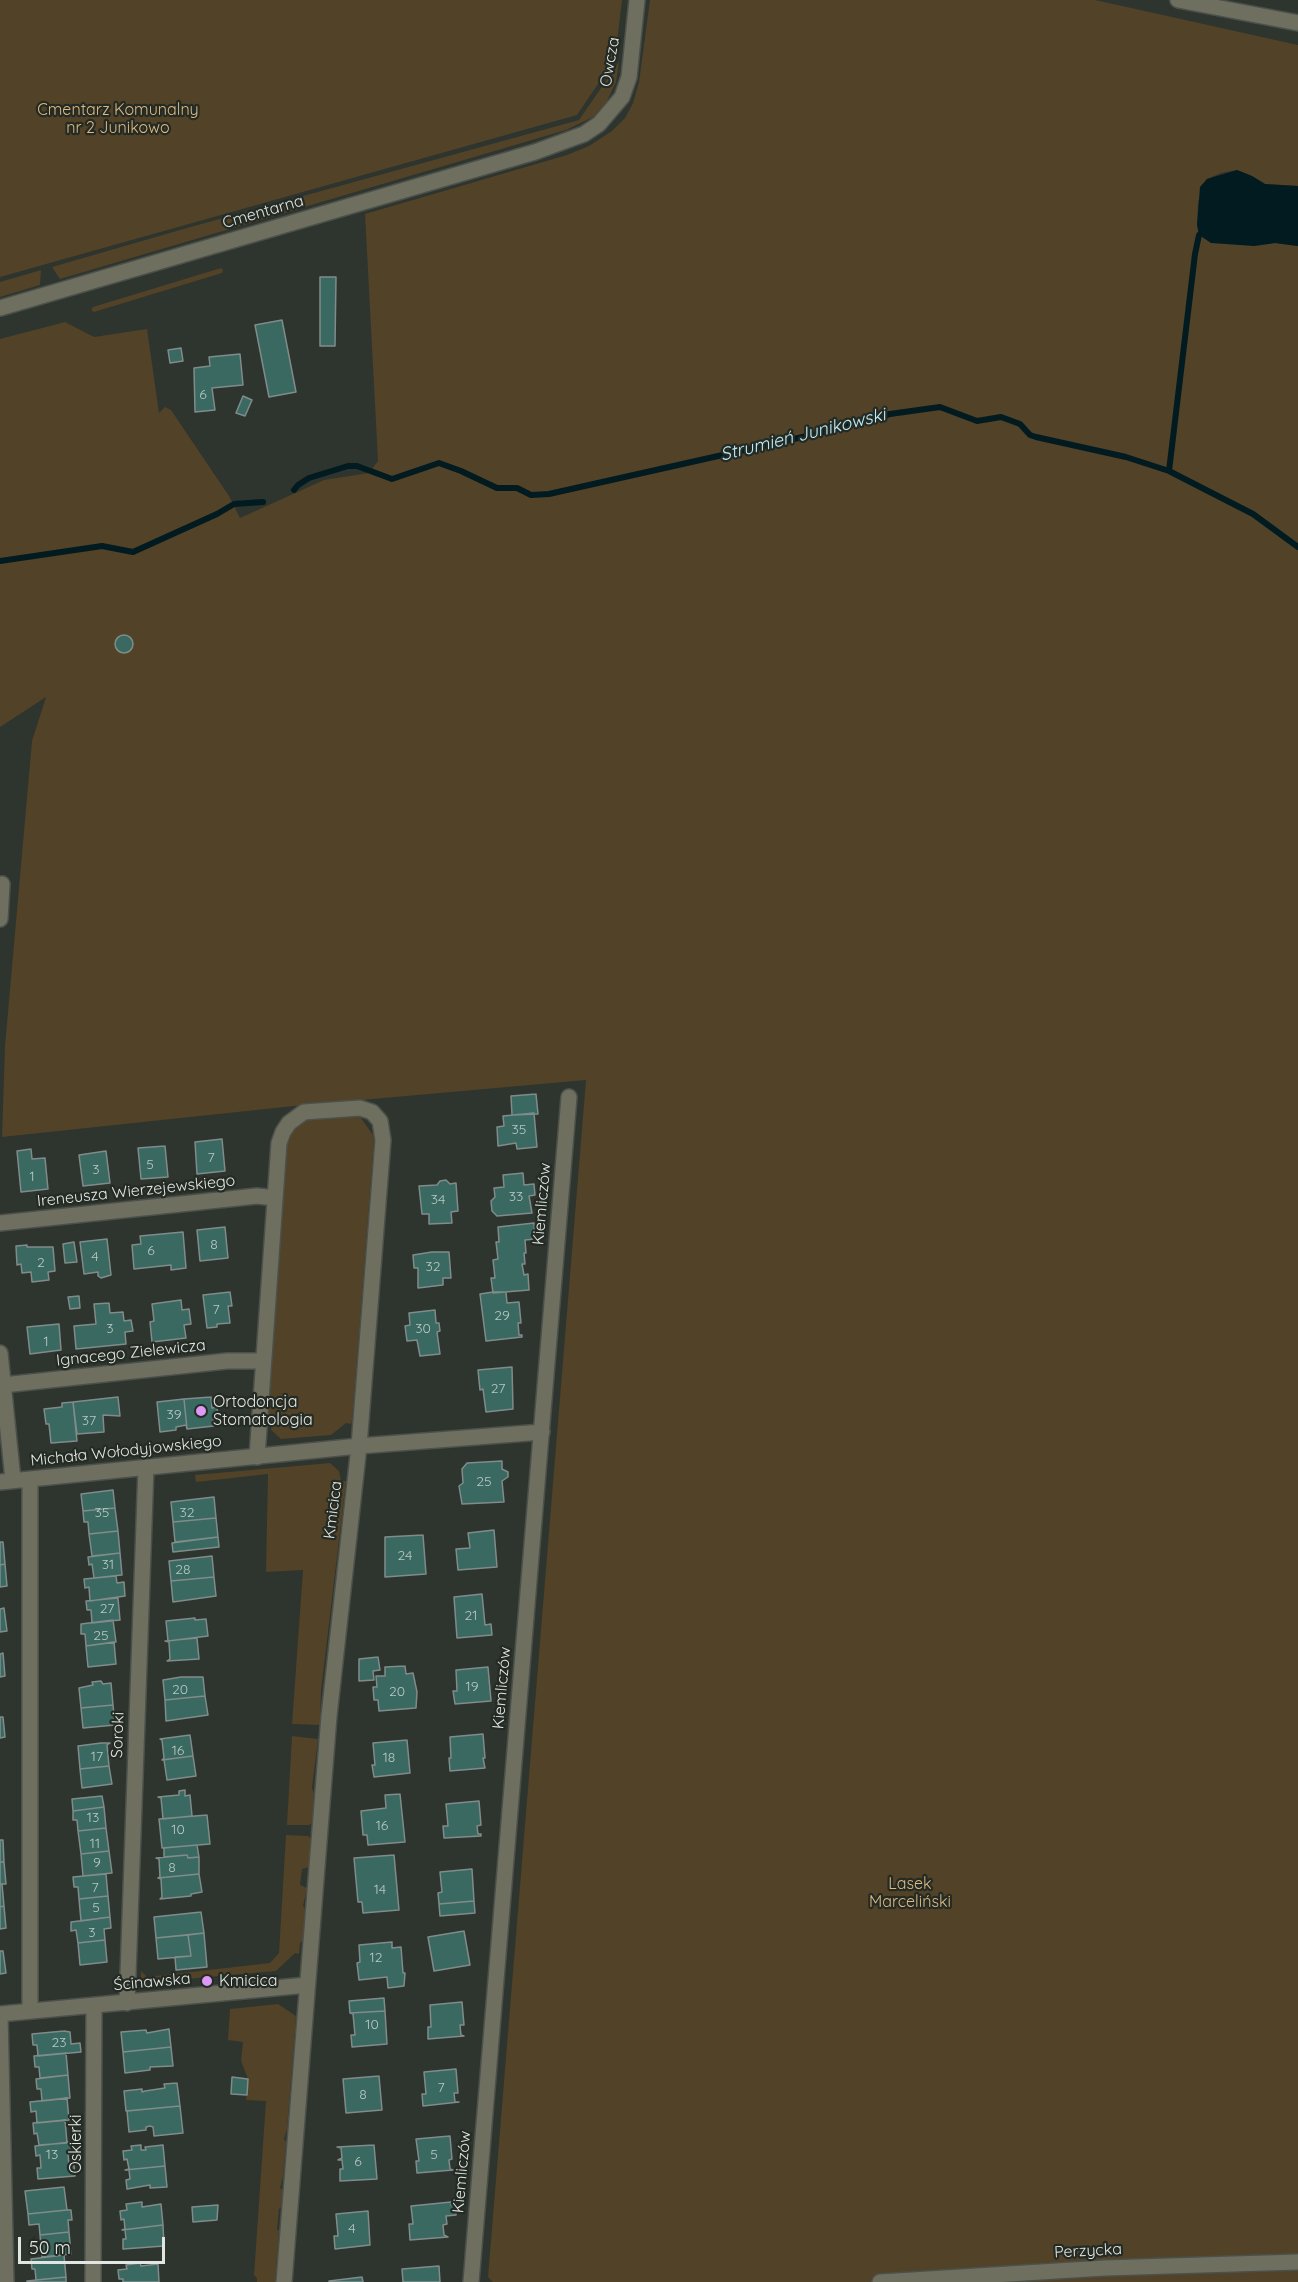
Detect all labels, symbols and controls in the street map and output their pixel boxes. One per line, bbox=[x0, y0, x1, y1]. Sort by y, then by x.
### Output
street label: Owcza bbox=[596, 36, 624, 88]
park label: Cmentarz Komunalny nr 2 Junikowo bbox=[37, 100, 199, 138]
street label: Cmentarna bbox=[220, 191, 306, 233]
house number: 6 bbox=[199, 387, 207, 403]
water label: Strumień Junikowski bbox=[718, 404, 888, 466]
house number: 35 bbox=[512, 1122, 526, 1138]
house number: 7 bbox=[207, 1150, 215, 1166]
house number: 5 bbox=[146, 1157, 154, 1173]
house number: 3 bbox=[92, 1162, 100, 1178]
street label: Kiemliczów bbox=[529, 1162, 555, 1246]
house number: 1 bbox=[29, 1169, 35, 1185]
street label: Ireneusza Wierzejewskiego bbox=[36, 1171, 236, 1211]
house number: 33 bbox=[509, 1189, 523, 1205]
house number: 34 bbox=[431, 1192, 445, 1208]
house number: 8 bbox=[210, 1237, 218, 1253]
house number: 6 bbox=[147, 1243, 155, 1259]
house number: 4 bbox=[91, 1249, 99, 1265]
house number: 2 bbox=[37, 1255, 45, 1271]
house number: 32 bbox=[425, 1259, 441, 1275]
house number: 7 bbox=[212, 1302, 220, 1318]
house number: 29 bbox=[494, 1308, 510, 1324]
house number: 3 bbox=[106, 1321, 114, 1337]
house number: 30 bbox=[415, 1321, 431, 1337]
house number: 1 bbox=[43, 1334, 49, 1350]
street label: Ignacego Zielewicza bbox=[55, 1336, 207, 1370]
house number: 27 bbox=[491, 1381, 505, 1397]
place label: Ortodoncja Stomatologia bbox=[213, 1392, 313, 1430]
marker: Ortodoncja Stomatologia bbox=[194, 1404, 208, 1418]
house number: 39 bbox=[166, 1407, 182, 1423]
house number: 37 bbox=[82, 1413, 96, 1429]
street label: Michała Wołodyjowskiego bbox=[29, 1431, 223, 1471]
house number: 25 bbox=[476, 1474, 492, 1490]
street label: Kmicica bbox=[320, 1480, 346, 1540]
house number: 35 bbox=[95, 1505, 109, 1521]
house number: 32 bbox=[179, 1505, 195, 1521]
house number: 24 bbox=[398, 1548, 412, 1564]
house number: 31 bbox=[102, 1557, 114, 1573]
house number: 28 bbox=[175, 1562, 191, 1578]
house number: 27 bbox=[100, 1601, 114, 1617]
house number: 21 bbox=[465, 1608, 477, 1624]
house number: 25 bbox=[93, 1628, 109, 1644]
street label: Kiemliczów bbox=[489, 1646, 515, 1730]
house number: 19 bbox=[466, 1679, 478, 1695]
house number: 20 bbox=[172, 1682, 188, 1698]
house number: 20 bbox=[389, 1684, 405, 1700]
street label: Soroki bbox=[108, 1712, 128, 1758]
house number: 16 bbox=[172, 1743, 184, 1759]
house number: 17 bbox=[91, 1749, 103, 1765]
house number: 18 bbox=[383, 1750, 395, 1766]
house number: 13 bbox=[87, 1810, 99, 1826]
house number: 16 bbox=[376, 1818, 388, 1834]
house number: 10 bbox=[171, 1822, 185, 1838]
house number: 11 bbox=[90, 1836, 100, 1852]
house number: 9 bbox=[93, 1855, 101, 1871]
house number: 8 bbox=[168, 1860, 176, 1876]
park label: Lasek Marceliński bbox=[869, 1874, 951, 1912]
house number: 7 bbox=[91, 1880, 99, 1896]
house number: 14 bbox=[374, 1882, 386, 1898]
house number: 5 bbox=[92, 1900, 100, 1916]
house number: 3 bbox=[88, 1925, 96, 1941]
house number: 12 bbox=[370, 1950, 382, 1966]
street label: Ścinawska bbox=[113, 1969, 191, 1995]
place label: Kmicica bbox=[219, 1971, 277, 1991]
marker: Kmicica bbox=[200, 1974, 214, 1988]
house number: 10 bbox=[365, 2017, 379, 2033]
house number: 23 bbox=[51, 2035, 67, 2051]
house number: 7 bbox=[437, 2080, 445, 2096]
house number: 8 bbox=[359, 2087, 367, 2103]
street label: Oskierki bbox=[66, 2115, 86, 2173]
street label: Kiemliczów bbox=[449, 2130, 475, 2214]
house number: 13 bbox=[46, 2147, 58, 2163]
house number: 5 bbox=[430, 2147, 438, 2163]
house number: 6 bbox=[354, 2154, 362, 2170]
house number: 4 bbox=[348, 2221, 356, 2237]
scale bar bbox=[21, 2225, 168, 2263]
text: 50 m bbox=[29, 2236, 71, 2259]
street label: Perzycka bbox=[1054, 2240, 1122, 2262]

